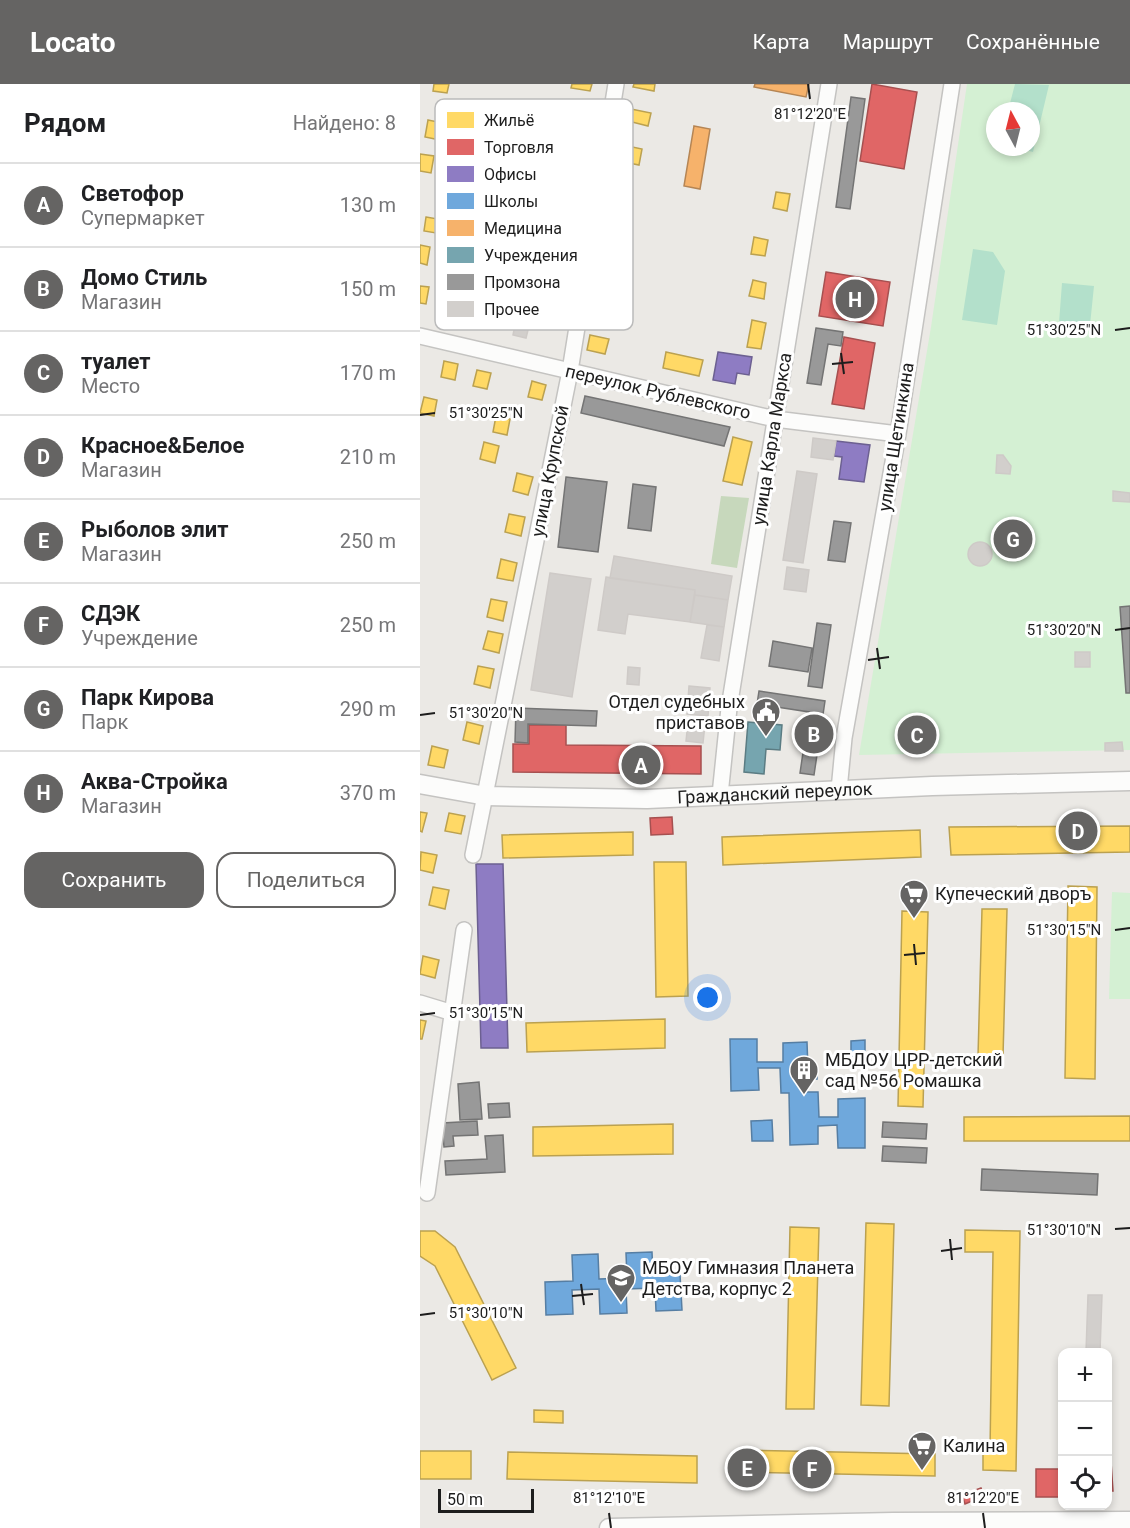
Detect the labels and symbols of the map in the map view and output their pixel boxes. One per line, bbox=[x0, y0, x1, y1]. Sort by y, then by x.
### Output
legend bbox=[435, 99, 633, 330]
north arrow bbox=[986, 102, 1040, 156]
text: 81°12'20"E bbox=[774, 105, 847, 123]
text: Жильё bbox=[484, 111, 534, 130]
text: Торговля bbox=[484, 138, 554, 157]
text: Офисы bbox=[484, 165, 537, 184]
text: Школы bbox=[484, 192, 538, 211]
text: Медицина bbox=[484, 219, 562, 238]
text: Учреждения bbox=[484, 246, 578, 265]
text: Промзона bbox=[484, 273, 561, 292]
pin: H bbox=[836, 276, 874, 322]
text: Прочее bbox=[484, 300, 539, 319]
text: 51°30'25"N bbox=[1027, 321, 1101, 339]
street label: улица Карла Маркса bbox=[748, 351, 796, 527]
street label: переулок Рублевского bbox=[563, 360, 753, 423]
street label: улица Щетинкина bbox=[873, 361, 918, 513]
street label: улица Крупской bbox=[526, 403, 573, 539]
text: 51°30'25"N bbox=[449, 404, 523, 422]
pin: G bbox=[994, 516, 1032, 562]
text: 51°30'20"N bbox=[1027, 621, 1101, 639]
place label: Отдел судебных приставов bbox=[608, 691, 745, 733]
public building icon: Отдел судебных приставов bbox=[750, 696, 782, 738]
text: 51°30'20"N bbox=[449, 704, 523, 722]
pin: B bbox=[794, 712, 834, 756]
pin: C bbox=[898, 712, 936, 758]
pin: A bbox=[622, 742, 660, 788]
street label: Гражданский переулок bbox=[677, 778, 873, 808]
pin: D bbox=[1058, 808, 1098, 854]
supermarket icon: Купеческий дворъ bbox=[898, 878, 930, 920]
place label: Купеческий дворъ bbox=[935, 883, 1091, 904]
text: 51°30'15"N bbox=[1027, 921, 1101, 939]
your location bbox=[693, 983, 722, 1012]
text: 51°30'15"N bbox=[449, 1004, 523, 1022]
place label: МБДОУ ЦРР-детский сад №56 Ромашка bbox=[825, 1049, 1003, 1091]
building icon: МБДОУ ЦРР-детский сад №56 Ромашка bbox=[788, 1054, 820, 1096]
text: 51°30'10"N bbox=[1027, 1221, 1101, 1239]
place label: МБОУ Гимназия Планета Детства, корпус 2 bbox=[642, 1257, 854, 1299]
school or university icon: МБОУ Гимназия Планета Детства, корпус 2 bbox=[605, 1262, 637, 1304]
text: 51°30'10"N bbox=[449, 1304, 523, 1322]
supermarket icon: Калина bbox=[906, 1430, 938, 1472]
place label: Калина bbox=[943, 1435, 1005, 1456]
pin: E bbox=[728, 1446, 766, 1490]
pin: F bbox=[792, 1446, 832, 1492]
scale bar bbox=[438, 1486, 534, 1514]
text: 81°12'10"E bbox=[573, 1489, 646, 1507]
text: 81°12'20"E bbox=[947, 1489, 1020, 1507]

